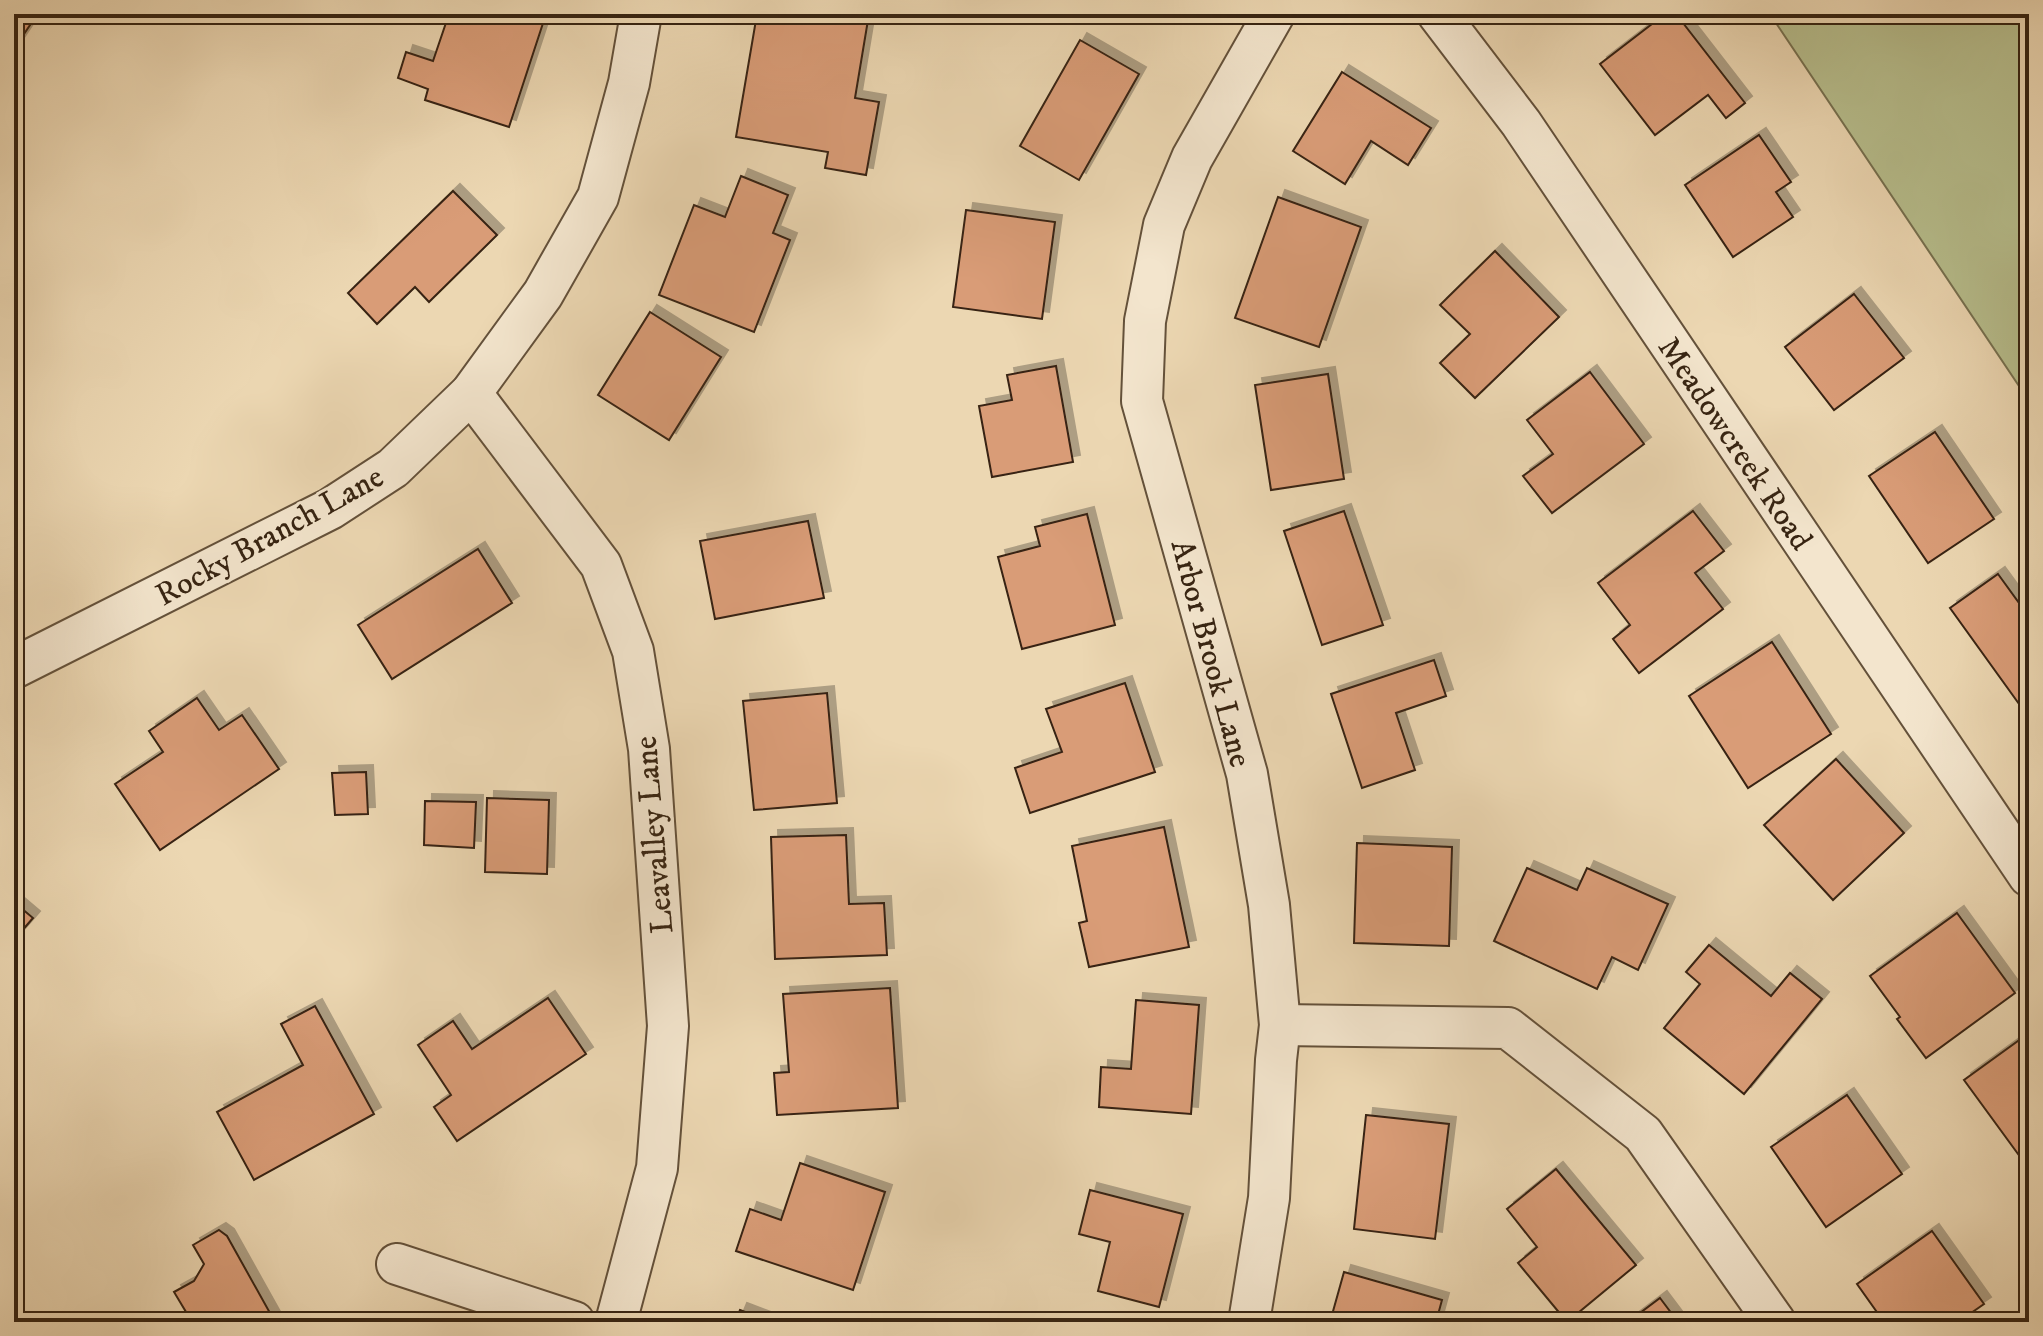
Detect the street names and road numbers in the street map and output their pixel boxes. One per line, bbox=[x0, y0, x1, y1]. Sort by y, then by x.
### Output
street label: Meadowcreek Road bbox=[1648, 330, 1820, 558]
street label: Rocky Branch Lane bbox=[149, 458, 391, 616]
street label: Arbor Brook Lane bbox=[1161, 535, 1260, 772]
street label: Leavalley Lane bbox=[626, 734, 684, 935]

